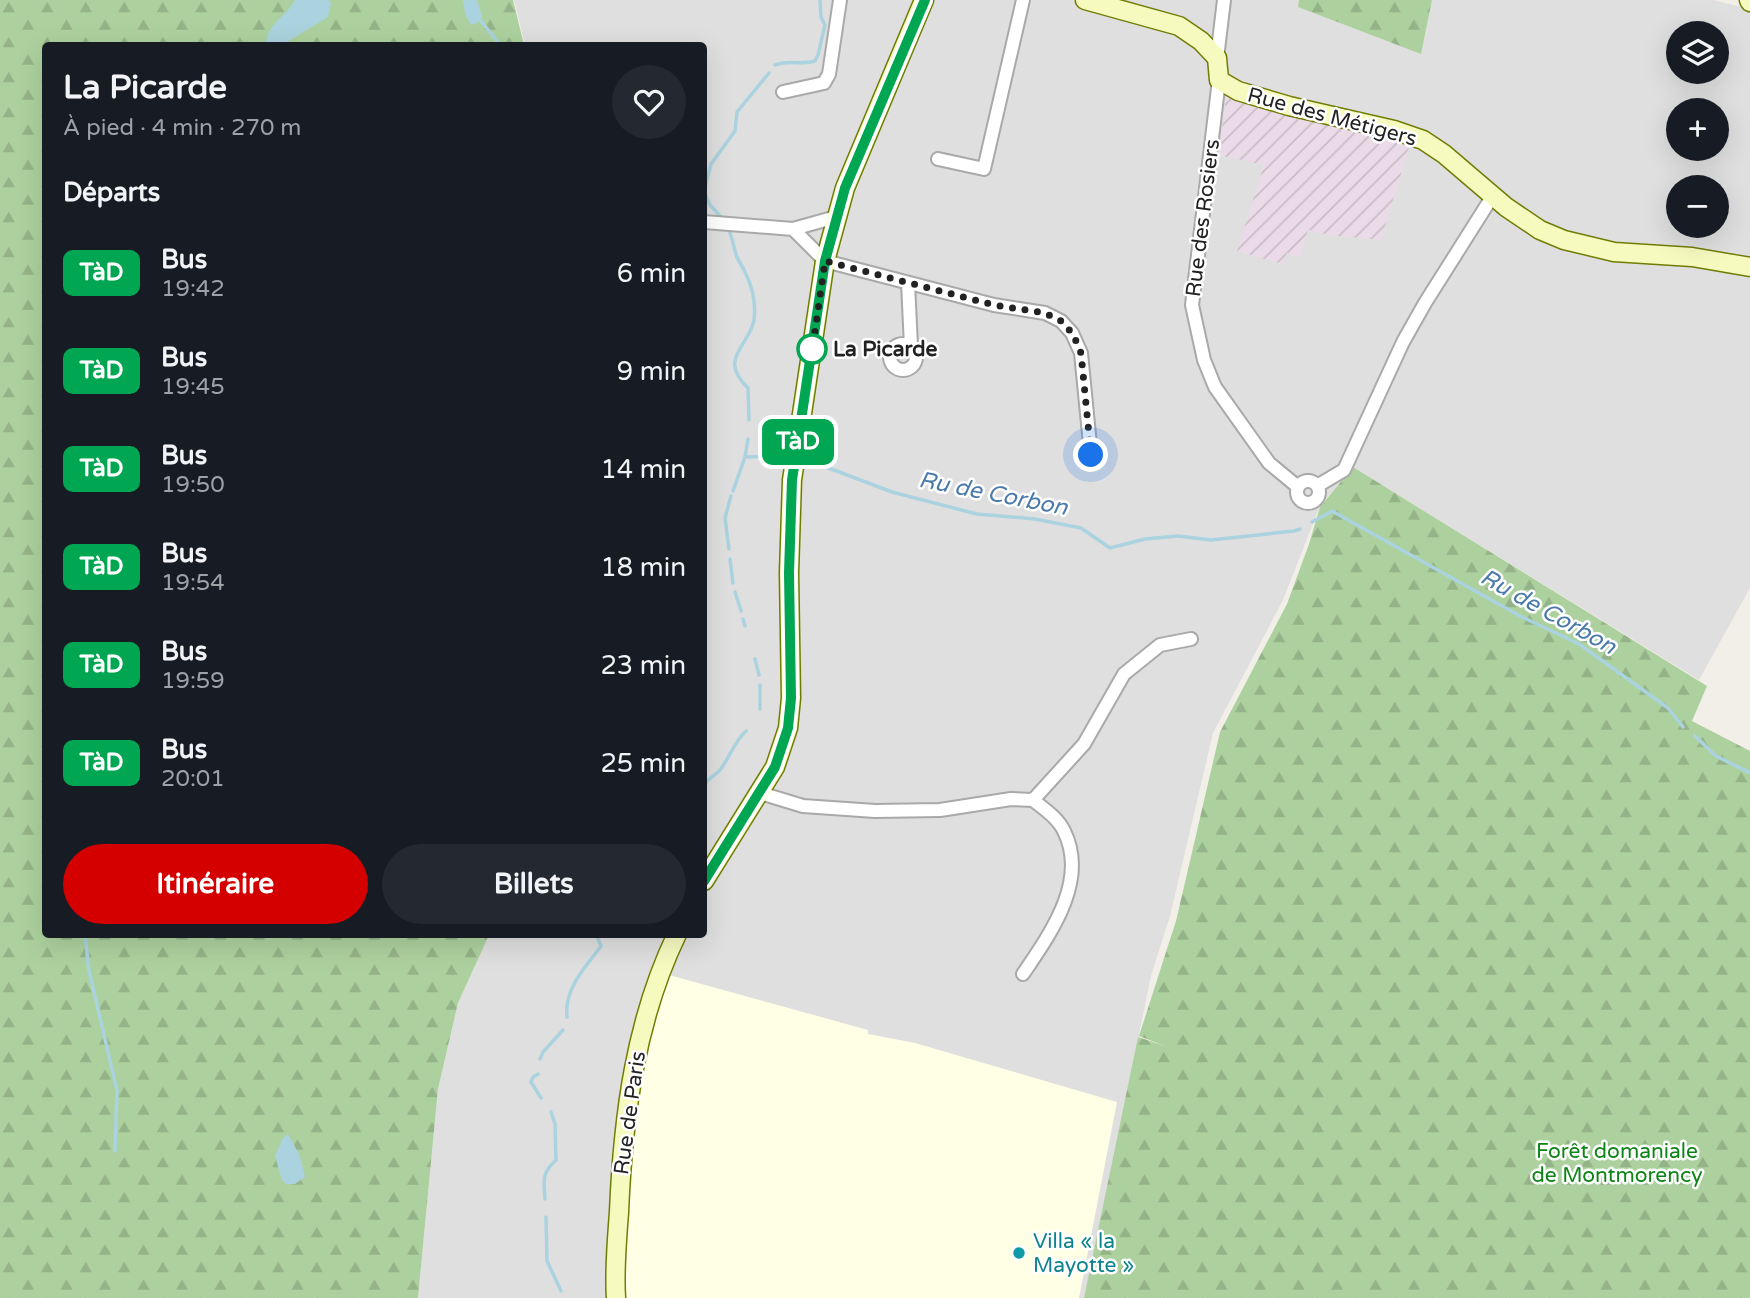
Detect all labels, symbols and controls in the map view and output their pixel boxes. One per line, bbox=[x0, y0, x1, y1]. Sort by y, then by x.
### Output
map controls bbox=[1666, 21, 1729, 238]
button: layers bbox=[1666, 21, 1729, 84]
button: heart bbox=[612, 65, 686, 139]
text: La Picarde bbox=[63, 68, 227, 107]
street label: Rue des Métigers bbox=[1245, 82, 1419, 152]
button: + bbox=[1666, 98, 1729, 161]
text: À pied · 4 min · 270 m bbox=[63, 114, 302, 142]
street label: Rue des Rosiers bbox=[1181, 138, 1225, 298]
button: − bbox=[1666, 175, 1729, 238]
text: Départs bbox=[63, 177, 160, 208]
text: Bus bbox=[161, 244, 207, 275]
text: TàD bbox=[80, 258, 123, 287]
text: 6 min bbox=[617, 258, 686, 289]
text: 19:42 bbox=[161, 275, 225, 303]
marker: La Picarde bbox=[797, 334, 827, 364]
place label: La Picarde bbox=[833, 337, 938, 362]
text: Bus bbox=[161, 342, 207, 373]
text: TàD bbox=[80, 356, 123, 385]
text: 9 min bbox=[617, 356, 686, 387]
text: 19:45 bbox=[161, 373, 225, 401]
line badge: TàD bbox=[758, 419, 838, 465]
text: TàD bbox=[776, 427, 820, 456]
your location bbox=[1073, 437, 1108, 472]
text: Bus bbox=[161, 440, 207, 471]
text: TàD bbox=[80, 454, 123, 483]
text: 14 min bbox=[600, 454, 686, 485]
water label: Ru de Corbon bbox=[916, 466, 1071, 522]
text: 19:50 bbox=[161, 471, 225, 499]
text: Bus bbox=[161, 538, 207, 569]
text: TàD bbox=[80, 552, 123, 581]
text: 18 min bbox=[600, 552, 686, 583]
water label: Ru de Corbon bbox=[1475, 563, 1622, 661]
text: 19:54 bbox=[161, 569, 225, 597]
text: Bus bbox=[161, 636, 207, 667]
text: TàD bbox=[80, 650, 123, 679]
text: 23 min bbox=[600, 650, 686, 681]
text: 19:59 bbox=[161, 667, 225, 695]
text: Bus bbox=[161, 734, 207, 765]
text: TàD bbox=[80, 748, 123, 777]
text: 25 min bbox=[600, 748, 686, 779]
text: 20:01 bbox=[161, 765, 225, 793]
button: Itinéraire bbox=[63, 844, 368, 924]
button: Billets bbox=[382, 844, 686, 924]
street label: Rue de Paris bbox=[609, 1050, 651, 1176]
park label: Forêt domaniale de Montmorency bbox=[1532, 1139, 1702, 1188]
place label: Villa « la Mayotte » bbox=[1033, 1229, 1134, 1278]
marker: Villa « la Mayotte » bbox=[1011, 1245, 1027, 1261]

